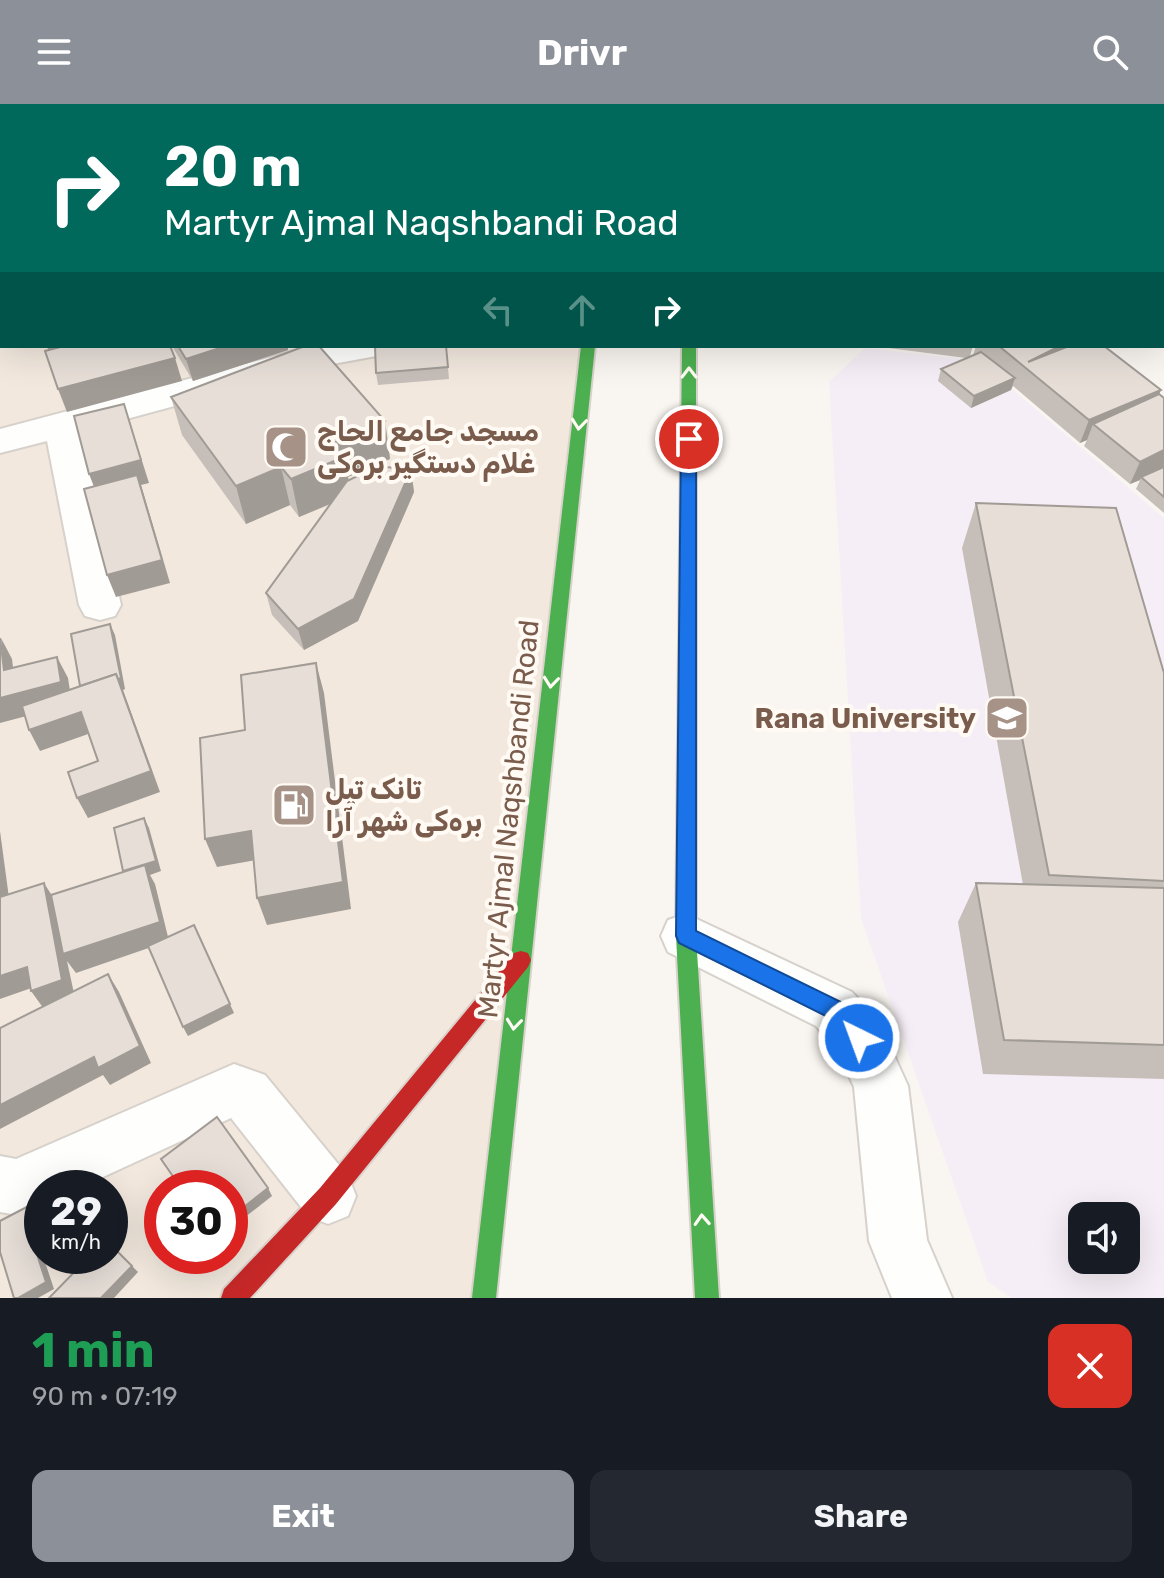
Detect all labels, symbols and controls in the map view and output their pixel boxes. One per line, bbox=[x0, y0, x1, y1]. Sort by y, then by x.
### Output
icon: menu bbox=[32, 30, 76, 74]
icon: search bbox=[1088, 30, 1132, 74]
text: Drivr bbox=[537, 31, 627, 74]
text: 20 m bbox=[164, 134, 302, 200]
icon: right bbox=[32, 136, 136, 240]
text: Martyr Ajmal Naqshbandi Road bbox=[164, 201, 679, 244]
icon: left bbox=[476, 288, 520, 332]
icon: ahead bbox=[560, 288, 604, 332]
icon: right bbox=[644, 288, 688, 332]
one-way arrow bbox=[680, 366, 698, 379]
pin bbox=[655, 405, 723, 473]
place label: مسجد جامع الحاج غلام دستگیر بره‌کی bbox=[317, 415, 539, 482]
one-way arrow bbox=[571, 417, 588, 430]
icon: arrive bbox=[667, 417, 711, 461]
mosque icon: مسجد جامع الحاج غلام دستگیر بره‌کی bbox=[262, 423, 310, 471]
street label: Martyr Ajmal Naqshbandi Road bbox=[471, 618, 546, 1020]
one-way arrow bbox=[543, 676, 560, 689]
school or university icon: Rana University bbox=[983, 694, 1031, 742]
place label: Rana University bbox=[755, 702, 976, 735]
place label: تانک تیل بره‌کی شهر آرا bbox=[325, 773, 483, 838]
fuel station icon: تانک تیل بره‌کی شهر آرا bbox=[270, 781, 318, 829]
position arrow bbox=[817, 996, 901, 1080]
one-way arrow bbox=[506, 1018, 523, 1031]
speed limit sign: 30 bbox=[144, 1170, 248, 1274]
text: 29 bbox=[50, 1188, 102, 1235]
map controls bbox=[1068, 1202, 1140, 1274]
button: sound bbox=[1068, 1202, 1140, 1274]
one-way arrow bbox=[694, 1213, 711, 1226]
text: km/h bbox=[51, 1230, 101, 1254]
text: 1 min bbox=[32, 1322, 155, 1379]
button: close bbox=[1048, 1324, 1132, 1408]
text: 90 m · 07:19 bbox=[32, 1381, 178, 1412]
button: Exit bbox=[32, 1470, 574, 1562]
button: Share bbox=[590, 1470, 1132, 1562]

